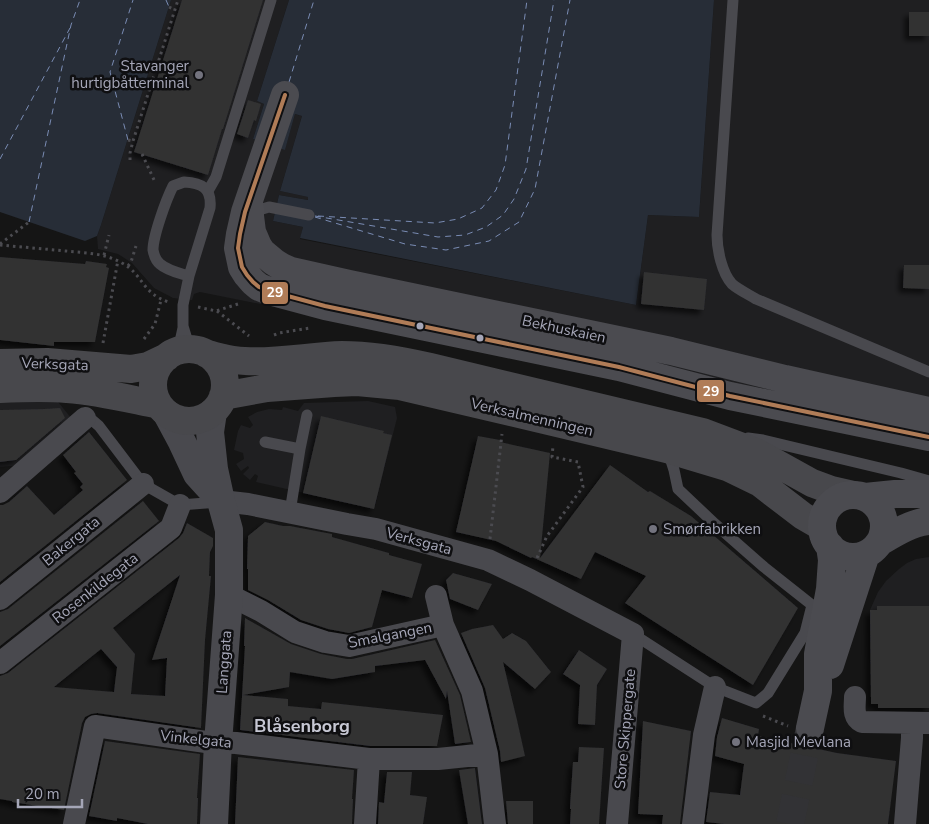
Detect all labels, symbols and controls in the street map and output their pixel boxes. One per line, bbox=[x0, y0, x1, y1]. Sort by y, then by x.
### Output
place label: Stavanger hurtigbåtterminal bbox=[71, 56, 190, 93]
marker: Stavanger hurtigbåtterminal bbox=[193, 69, 205, 81]
line badge: 29 bbox=[261, 281, 289, 305]
text: 29 bbox=[267, 283, 283, 302]
street label: Bekhuskaien bbox=[520, 310, 608, 348]
unlabelled marker bbox=[415, 321, 425, 331]
unlabelled marker bbox=[475, 333, 485, 343]
street label: Verksgata bbox=[20, 353, 89, 375]
line badge: 29 bbox=[696, 379, 725, 403]
text: 29 bbox=[703, 382, 719, 401]
street label: Verksalmenningen bbox=[468, 393, 595, 441]
street label: Bakergata bbox=[38, 512, 104, 570]
place label: Smørfabrikken bbox=[663, 519, 761, 539]
street label: Verksgata bbox=[383, 522, 454, 559]
marker: Smørfabrikken bbox=[647, 523, 659, 535]
street label: Rosenkildegata bbox=[48, 548, 142, 628]
street label: Smalgangen bbox=[346, 617, 434, 653]
street label: Langgata bbox=[212, 630, 236, 694]
street label: Store Skippergate bbox=[610, 668, 640, 790]
district label: Blåsenborg bbox=[254, 714, 350, 738]
street label: Vinkelgata bbox=[158, 725, 233, 753]
place label: Masjid Mevlana bbox=[746, 732, 851, 752]
marker: Masjid Mevlana bbox=[730, 736, 742, 748]
scale bar bbox=[18, 776, 81, 808]
text: 20 m bbox=[25, 784, 60, 804]

